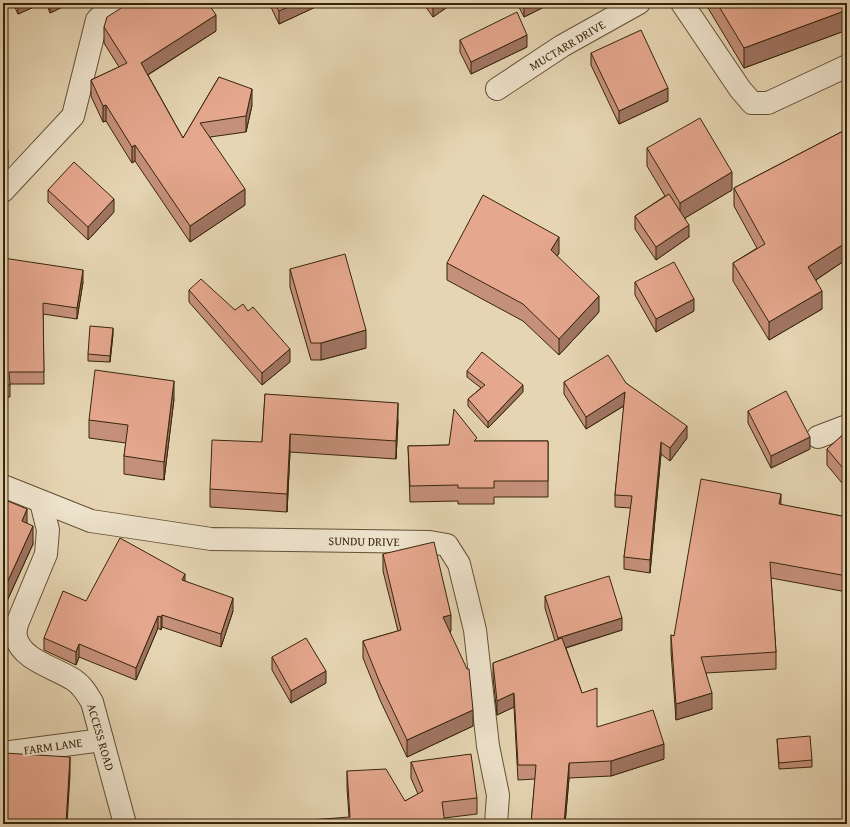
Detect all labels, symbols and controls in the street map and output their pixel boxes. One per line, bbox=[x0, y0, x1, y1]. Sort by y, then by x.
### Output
street label: MUCTARR DRIVE bbox=[526, 16, 608, 74]
street label: SUNDU DRIVE bbox=[328, 532, 400, 550]
street label: ACCESS ROAD bbox=[83, 701, 119, 773]
street label: FARM LANE bbox=[23, 733, 83, 759]

